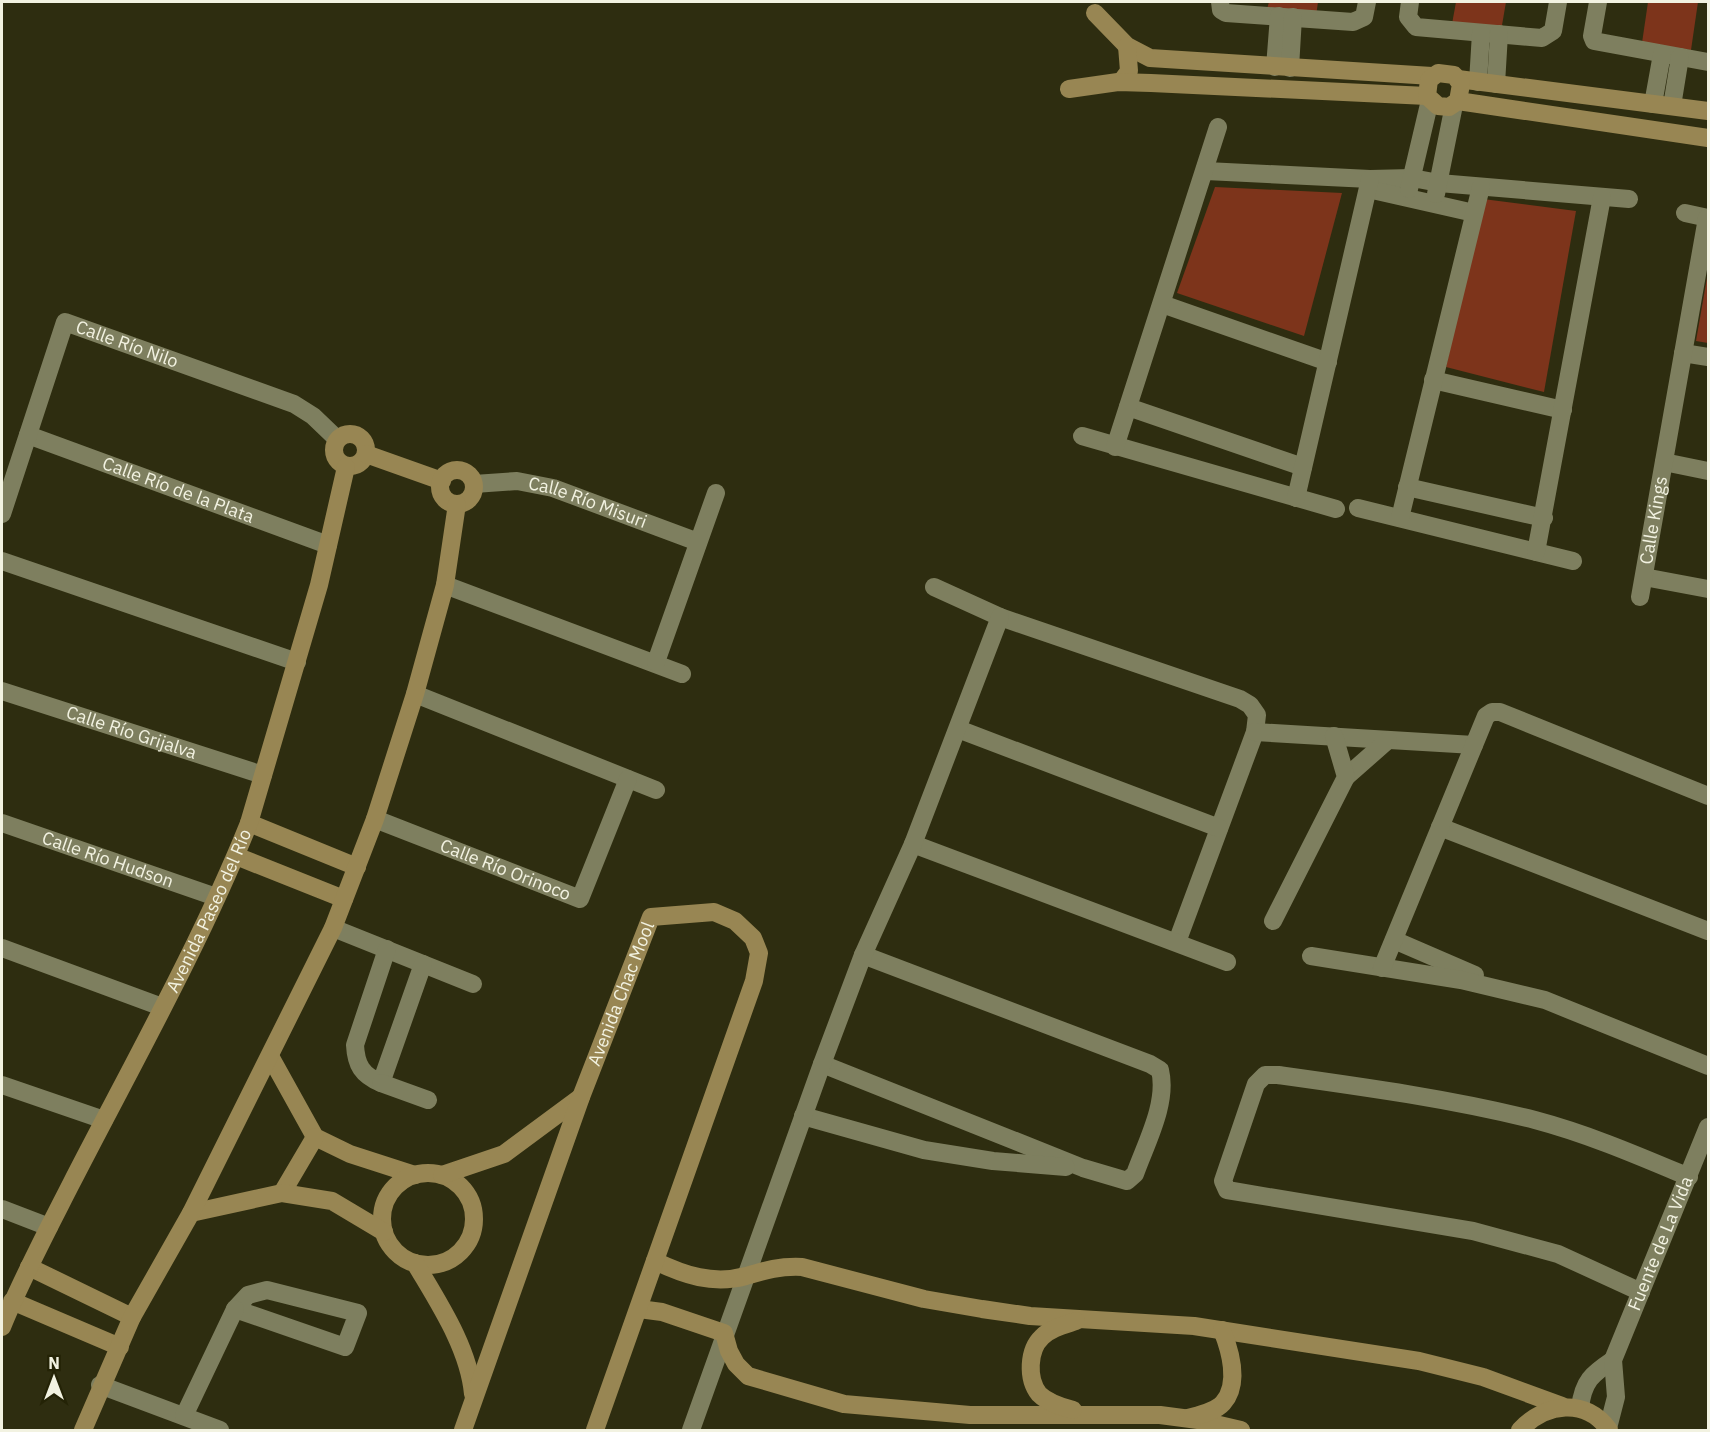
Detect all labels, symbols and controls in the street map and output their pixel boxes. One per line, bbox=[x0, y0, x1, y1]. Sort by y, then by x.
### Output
street label: Calle Río Nilo bbox=[73, 315, 182, 373]
street label: Calle Río de la Plata bbox=[99, 451, 258, 528]
street label: Calle Río Misuri bbox=[526, 471, 650, 533]
street label: Calle Kings bbox=[1634, 474, 1672, 566]
street label: Calle Río Grijalva bbox=[63, 700, 200, 764]
street label: Avenida Paseo del Río bbox=[161, 825, 256, 996]
street label: Calle Río Hudson bbox=[39, 826, 177, 892]
street label: Calle Río Orinoco bbox=[437, 834, 574, 905]
street label: Avenida Chac Mool bbox=[582, 918, 659, 1069]
street label: Fuente de La Vida bbox=[1622, 1172, 1698, 1314]
north arrow bbox=[24, 1348, 84, 1408]
text: N bbox=[48, 1353, 60, 1373]

